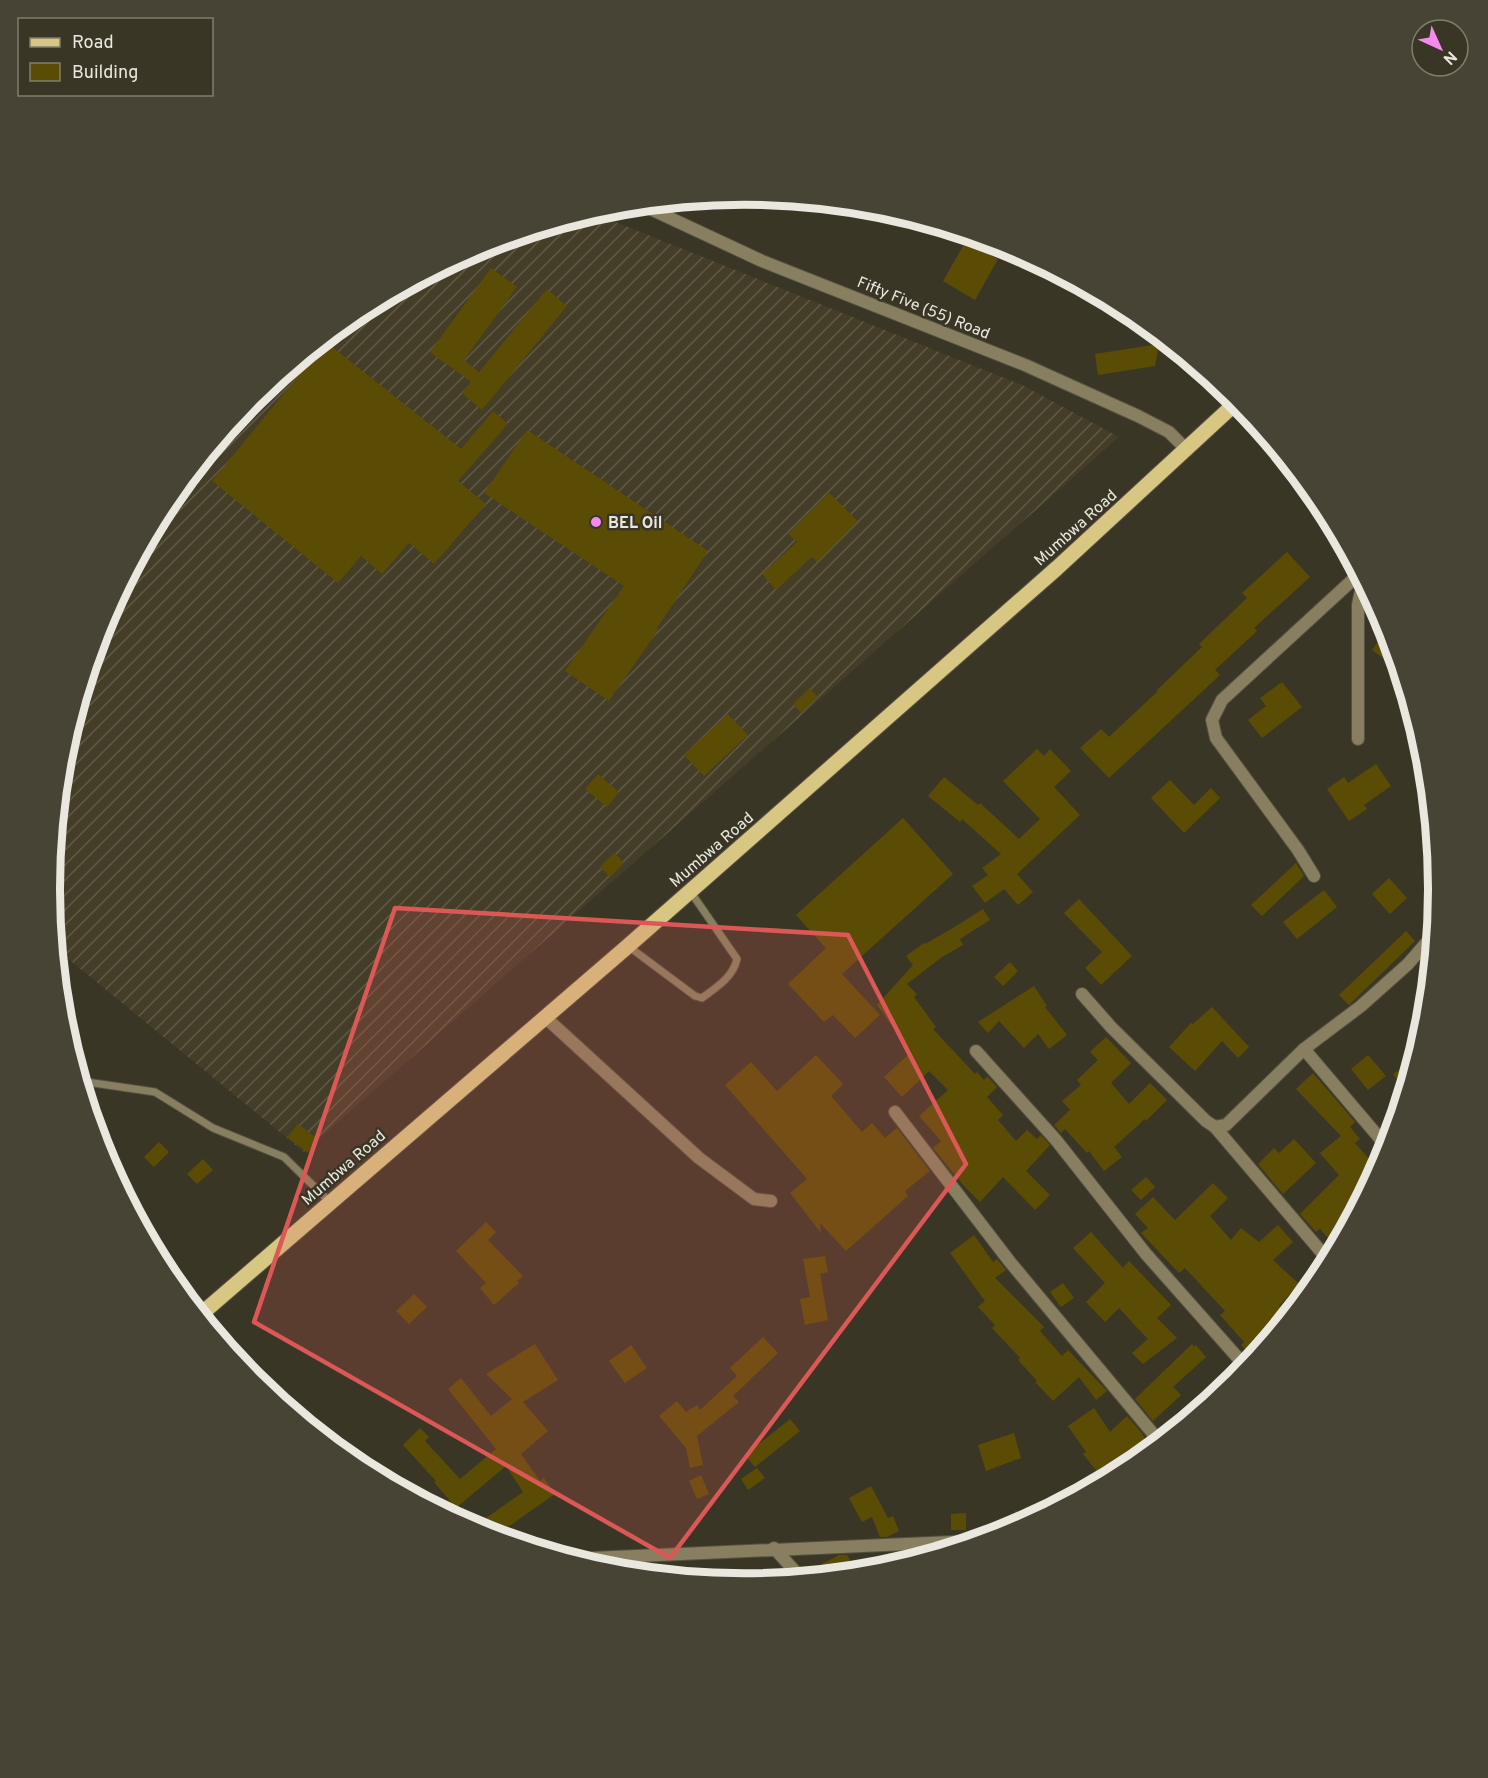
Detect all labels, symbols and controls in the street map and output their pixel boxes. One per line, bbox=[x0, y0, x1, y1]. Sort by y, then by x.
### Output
legend bbox=[18, 18, 213, 96]
north arrow bbox=[1410, 18, 1470, 78]
text: Road bbox=[72, 32, 114, 55]
text: N bbox=[1438, 46, 1460, 68]
text: Building bbox=[72, 62, 138, 85]
street label: Fifty Five (55) Road bbox=[854, 273, 993, 345]
street label: Mumbwa Road bbox=[1031, 486, 1122, 571]
place label: BEL Oil bbox=[608, 514, 662, 534]
marker: BEL Oil bbox=[589, 515, 603, 529]
street label: Mumbwa Road bbox=[666, 809, 758, 892]
street label: Mumbwa Road bbox=[298, 1127, 390, 1210]

